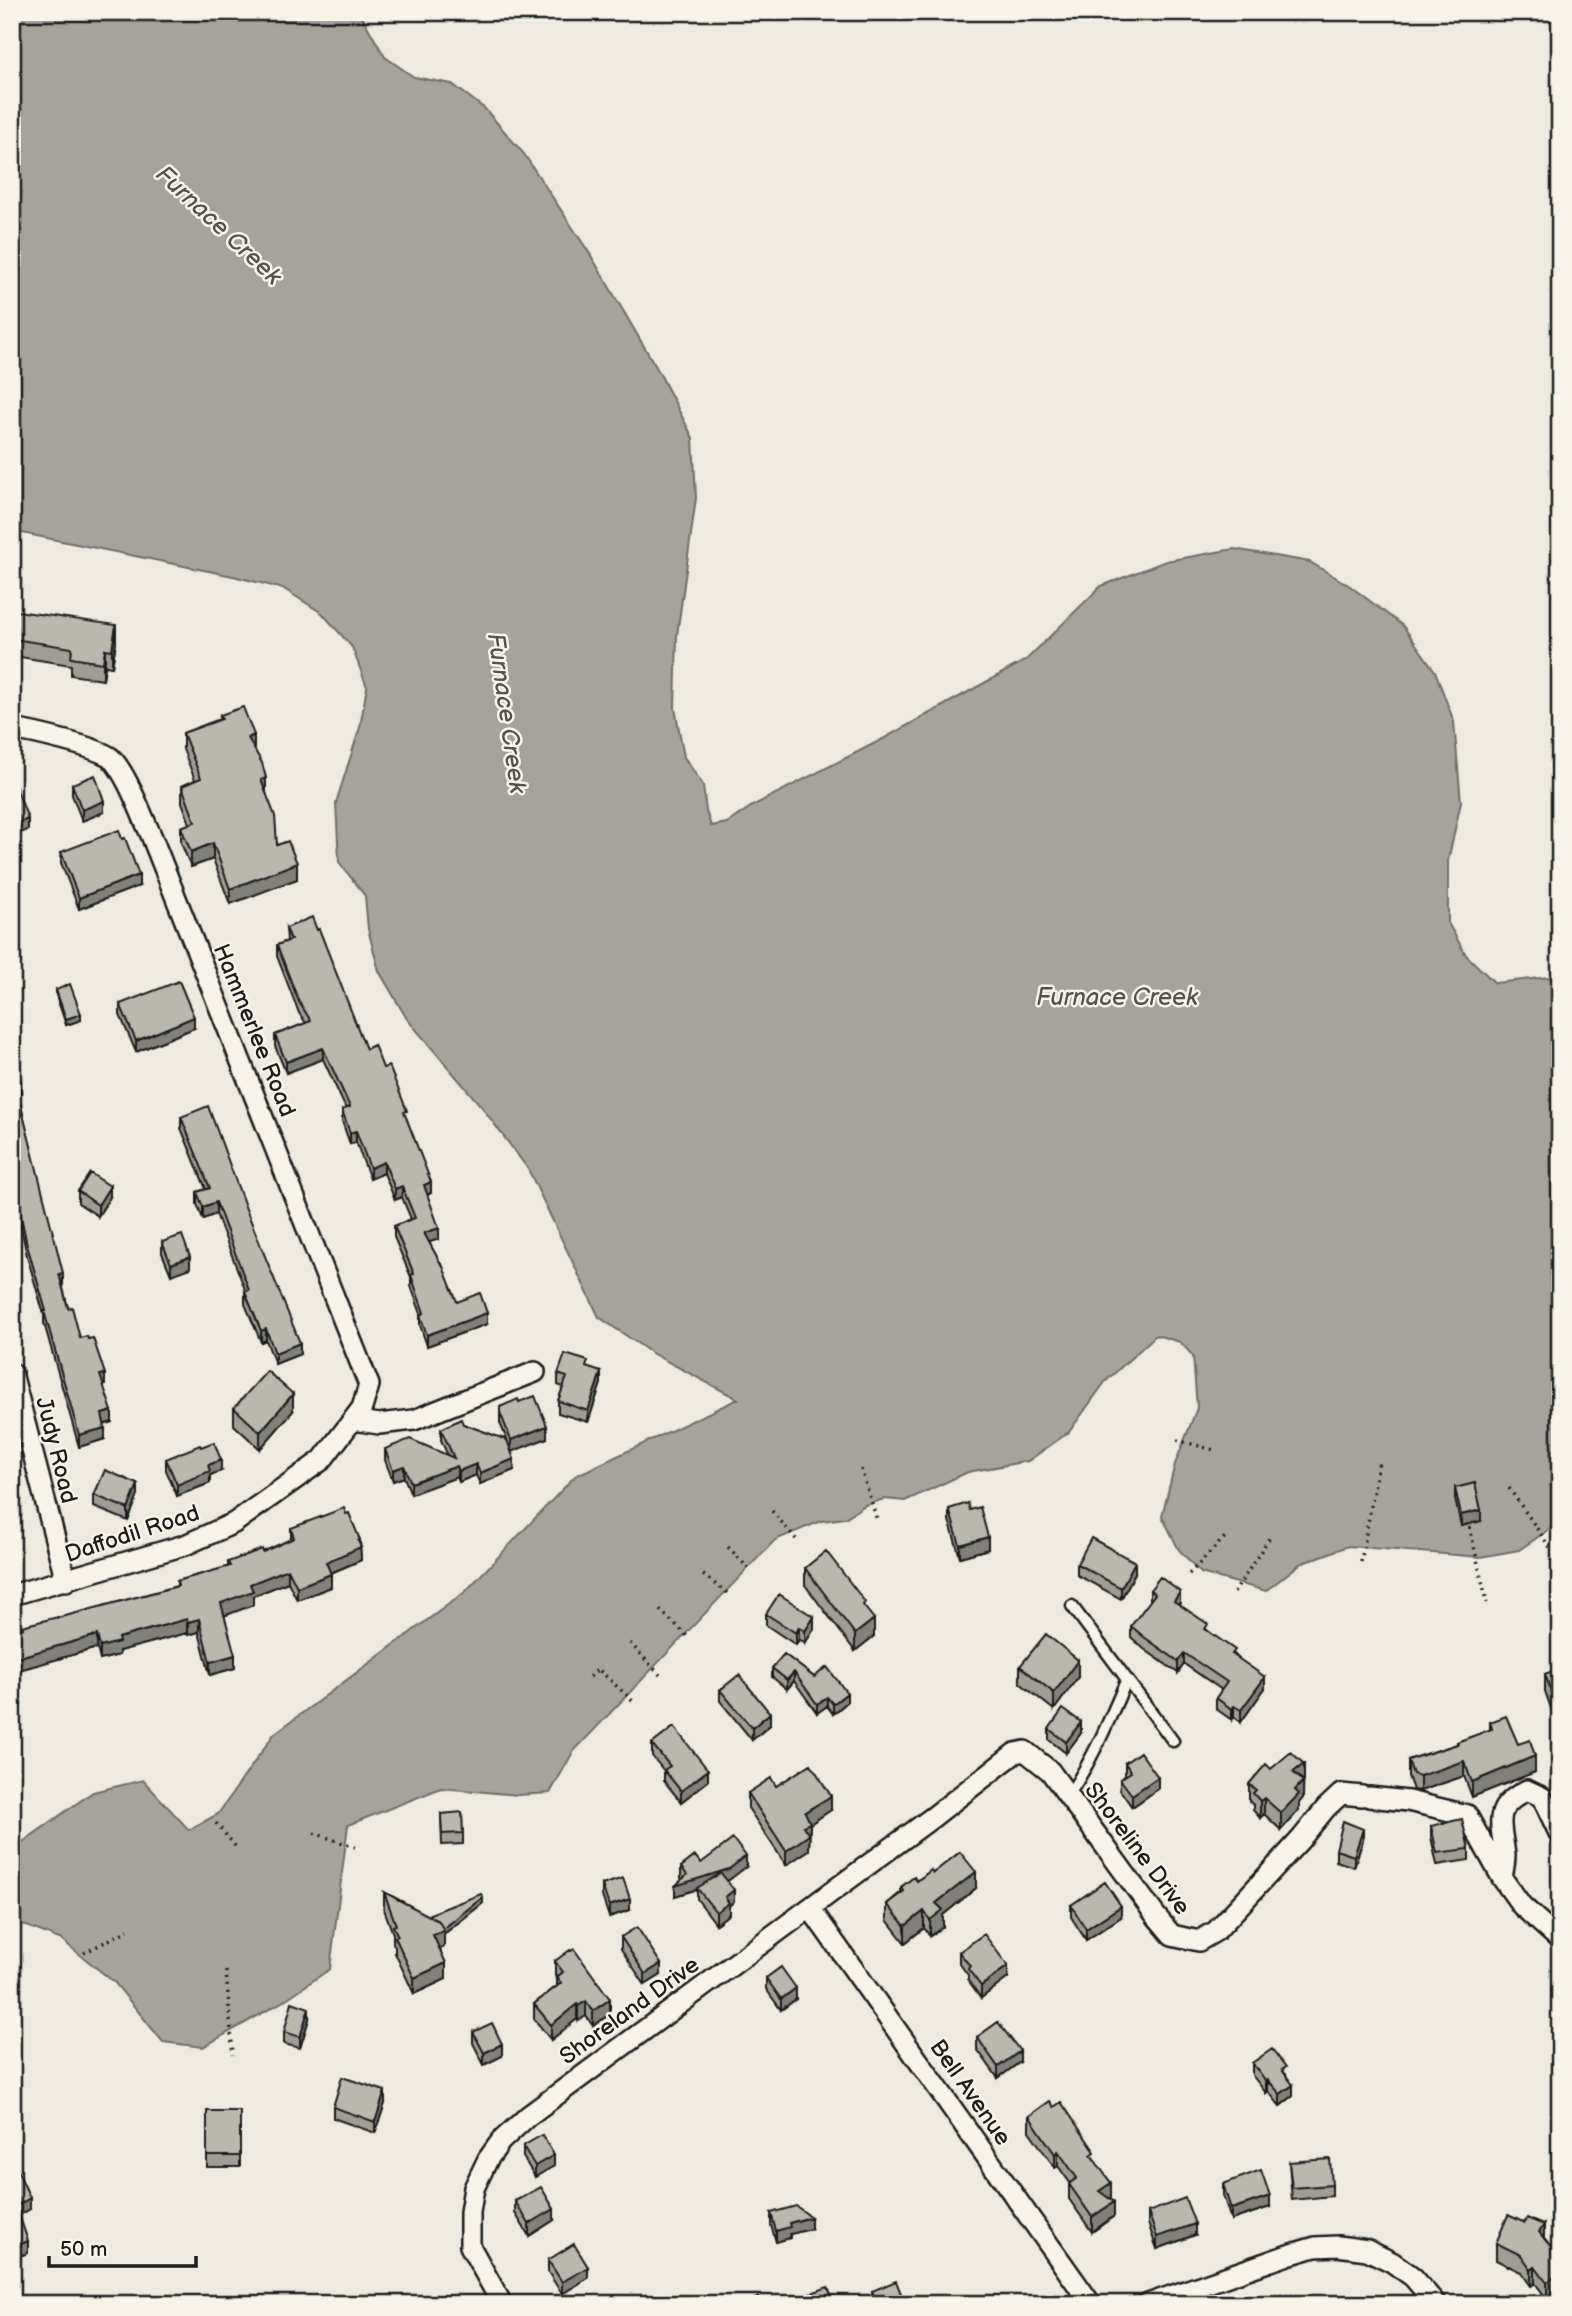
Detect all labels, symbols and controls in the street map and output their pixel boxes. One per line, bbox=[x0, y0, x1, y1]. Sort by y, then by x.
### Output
water label: Furnace Creek bbox=[150, 160, 288, 292]
water label: Furnace Creek bbox=[481, 631, 532, 796]
street label: Hammerlee Road bbox=[207, 940, 301, 1121]
water label: Furnace Creek bbox=[1036, 983, 1199, 1012]
street label: Judy Road bbox=[29, 1394, 83, 1506]
street label: Daffodil Road bbox=[62, 1499, 203, 1569]
street label: Shoreline Drive bbox=[1078, 1777, 1196, 1920]
street label: Shoreland Drive bbox=[554, 1951, 705, 2071]
street label: Bell Avenue bbox=[923, 2034, 1017, 2151]
scale bar bbox=[49, 2225, 196, 2269]
text: 50 m bbox=[60, 2237, 107, 2262]

